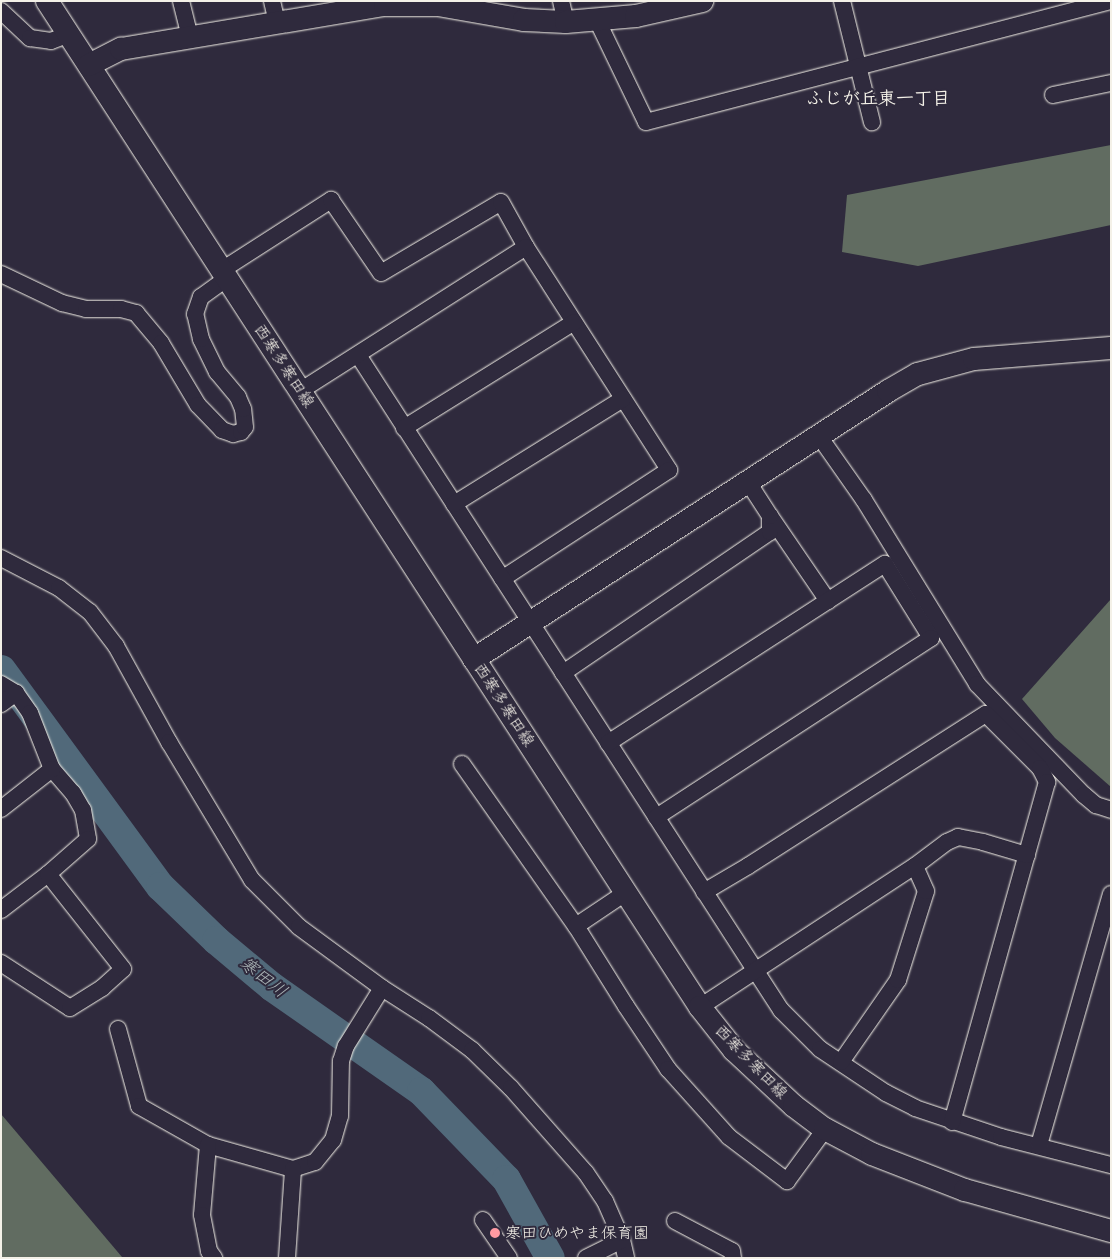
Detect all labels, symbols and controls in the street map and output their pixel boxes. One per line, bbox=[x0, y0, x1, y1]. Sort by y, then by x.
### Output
district label: ふじが丘東一丁目 bbox=[806, 88, 950, 110]
street label: 西寒多寒田線 bbox=[250, 321, 318, 411]
street label: 西寒多寒田線 bbox=[470, 660, 538, 750]
water label: 寒田川 bbox=[235, 953, 291, 1003]
street label: 西寒多寒田線 bbox=[711, 1021, 791, 1103]
place label: 寒田ひめやま保育園 bbox=[505, 1223, 649, 1243]
marker: 寒田ひめやま保育園 bbox=[489, 1227, 501, 1239]

